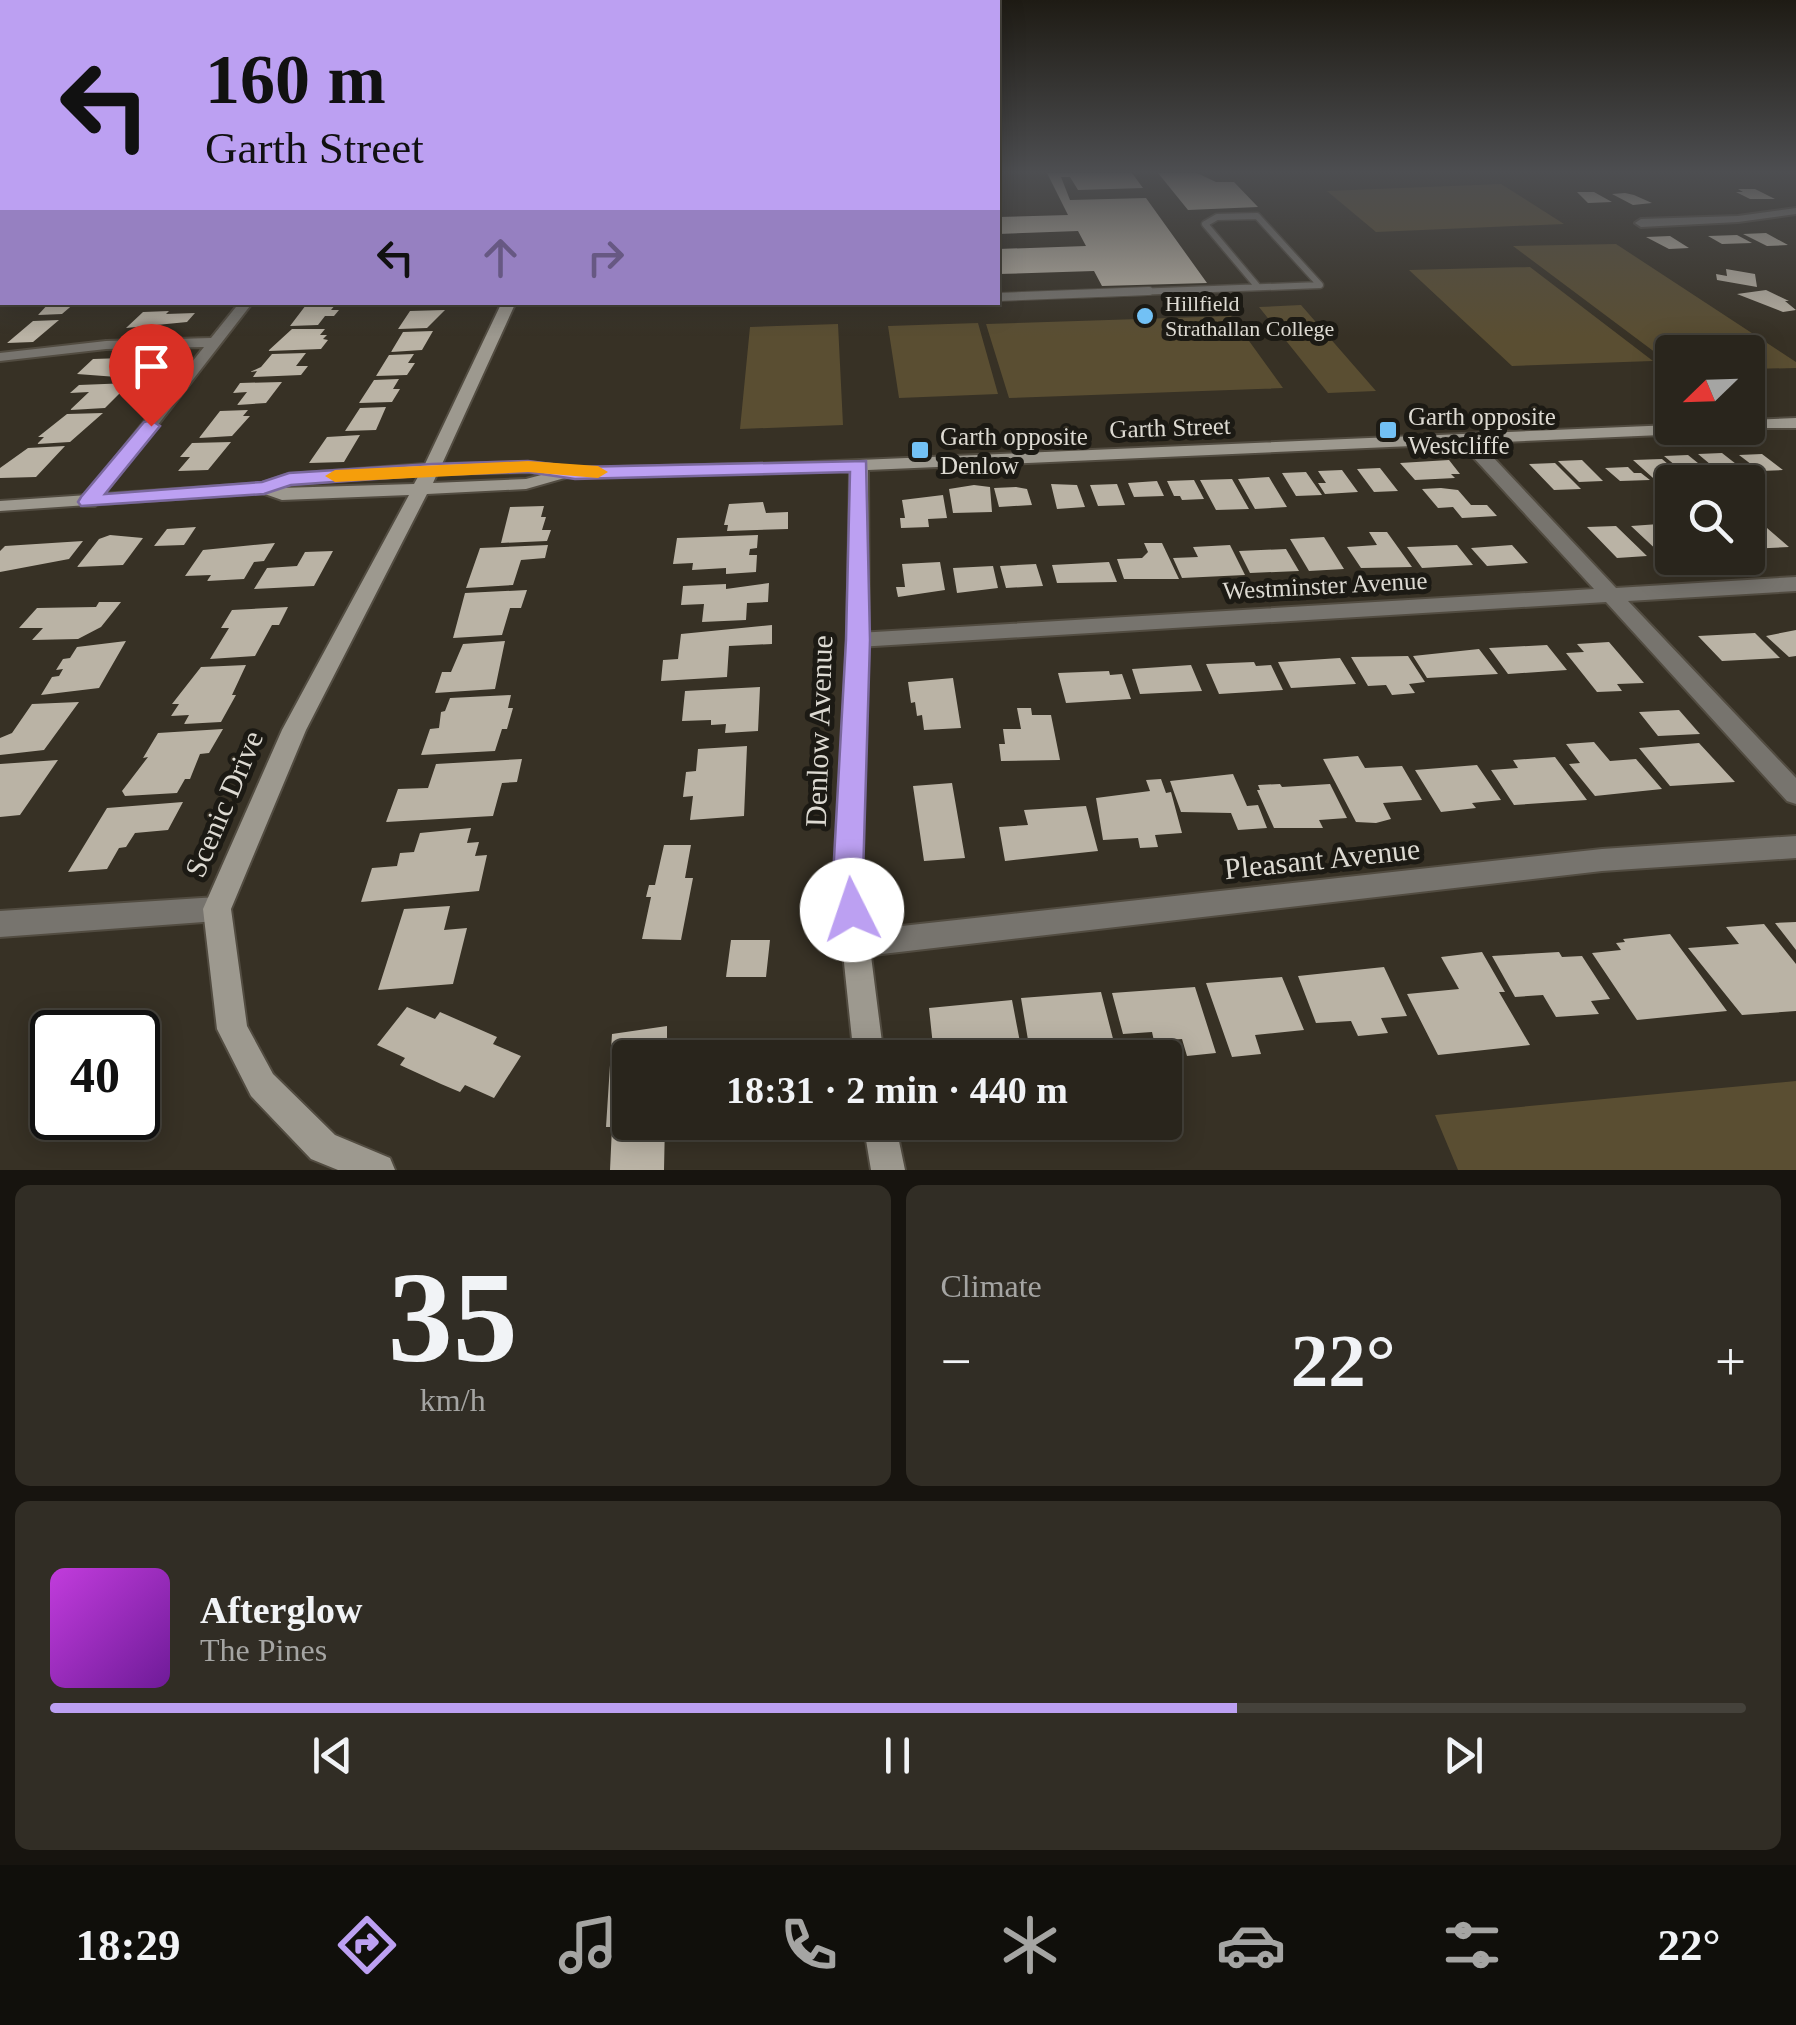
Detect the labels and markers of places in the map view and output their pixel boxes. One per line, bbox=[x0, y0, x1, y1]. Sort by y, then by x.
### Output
place label: Hillfield Strathallan College bbox=[1165, 291, 1334, 341]
marker: Hillfield Strathallan College bbox=[1134, 305, 1156, 327]
pin bbox=[109, 324, 194, 427]
place label: Garth opposite Westcliffe bbox=[1408, 403, 1556, 459]
marker: Garth opposite Westcliffe bbox=[1377, 419, 1399, 441]
place label: Garth opposite Denlow bbox=[940, 423, 1088, 479]
marker: Garth opposite Denlow bbox=[909, 439, 931, 461]

